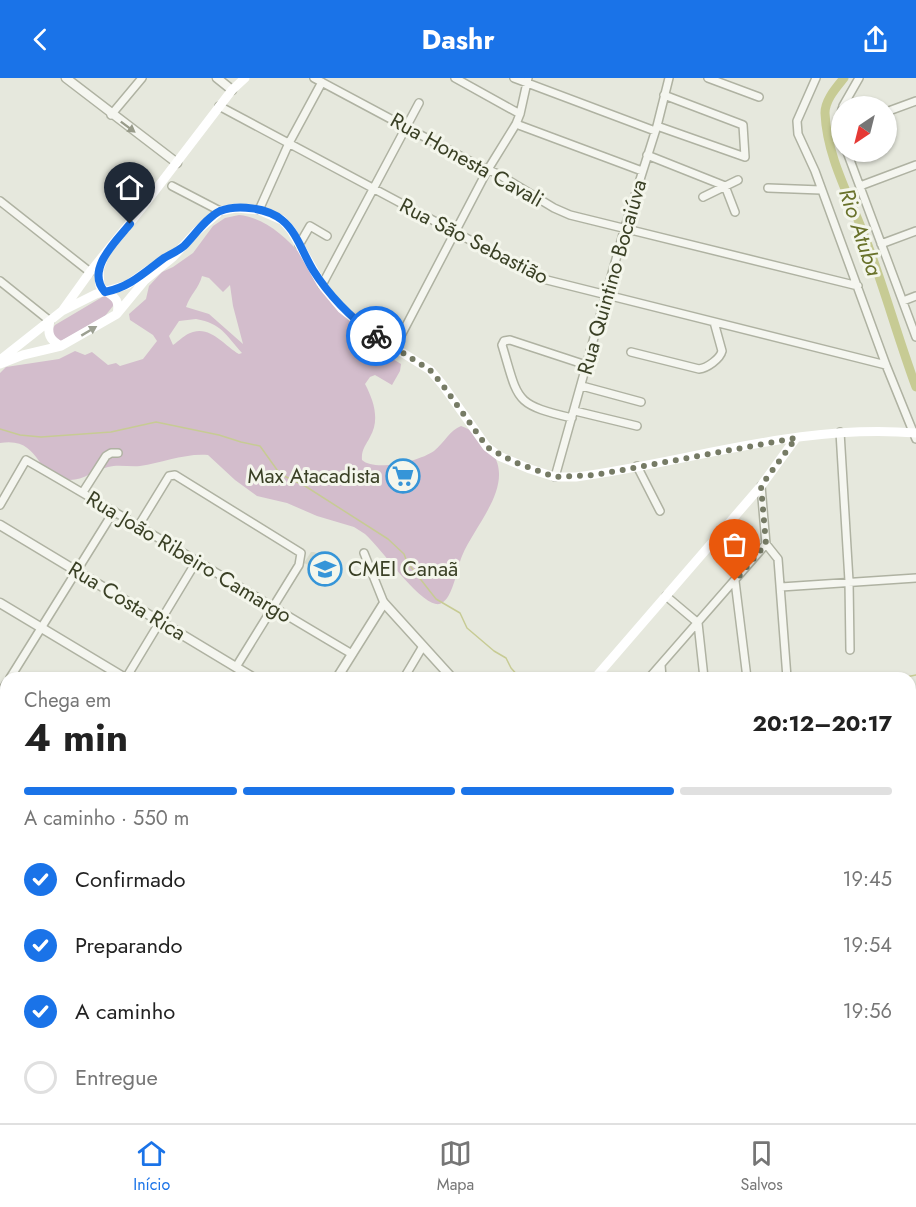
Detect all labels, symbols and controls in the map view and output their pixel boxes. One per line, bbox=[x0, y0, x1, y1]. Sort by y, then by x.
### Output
text: Dashr bbox=[421, 20, 495, 59]
icon: back bbox=[24, 23, 57, 56]
icon: share bbox=[859, 23, 892, 56]
north arrow bbox=[831, 96, 897, 162]
map controls bbox=[831, 96, 897, 162]
street label: Rua Honesta Cavali bbox=[385, 105, 549, 215]
one-way arrow bbox=[120, 121, 136, 133]
pin bbox=[104, 162, 155, 224]
icon: home bbox=[113, 171, 146, 204]
street label: Rua Quintino Bocaiúva bbox=[570, 176, 654, 378]
water label: Rio Atuba bbox=[831, 184, 891, 280]
street label: Rua São Sebastião bbox=[394, 190, 554, 292]
courier bbox=[346, 306, 406, 366]
icon: bike bbox=[360, 320, 393, 353]
one-way arrow bbox=[81, 325, 97, 336]
supermarket icon: Max Atacadista bbox=[385, 458, 421, 494]
place label: Max Atacadista bbox=[248, 461, 380, 491]
street label: Rua João Ribeiro Camargo bbox=[81, 484, 297, 630]
pin bbox=[709, 519, 760, 581]
icon: bag bbox=[718, 528, 751, 561]
school or university icon: CMEI Canaã bbox=[307, 551, 343, 587]
street label: Rua Costa Rica bbox=[63, 554, 191, 648]
place label: CMEI Canaã bbox=[348, 554, 458, 584]
text: Chega em bbox=[24, 686, 111, 715]
text: 20:12–20:17 bbox=[752, 707, 892, 739]
text: 4 min bbox=[24, 709, 128, 766]
text: A caminho · 550 m bbox=[24, 804, 189, 833]
icon: check bbox=[24, 863, 57, 896]
text: Confirmado bbox=[75, 863, 185, 895]
text: 19:45 bbox=[843, 865, 892, 894]
icon: check bbox=[24, 929, 57, 962]
text: Preparando bbox=[75, 929, 183, 961]
text: 19:54 bbox=[843, 931, 892, 960]
icon: check bbox=[24, 995, 57, 1028]
text: A caminho bbox=[75, 995, 175, 1027]
text: 19:56 bbox=[843, 997, 892, 1026]
text: Entregue bbox=[75, 1061, 158, 1093]
tab: Início bbox=[133, 1137, 170, 1196]
tab: Mapa bbox=[437, 1137, 474, 1196]
tab: Salvos bbox=[741, 1137, 783, 1196]

